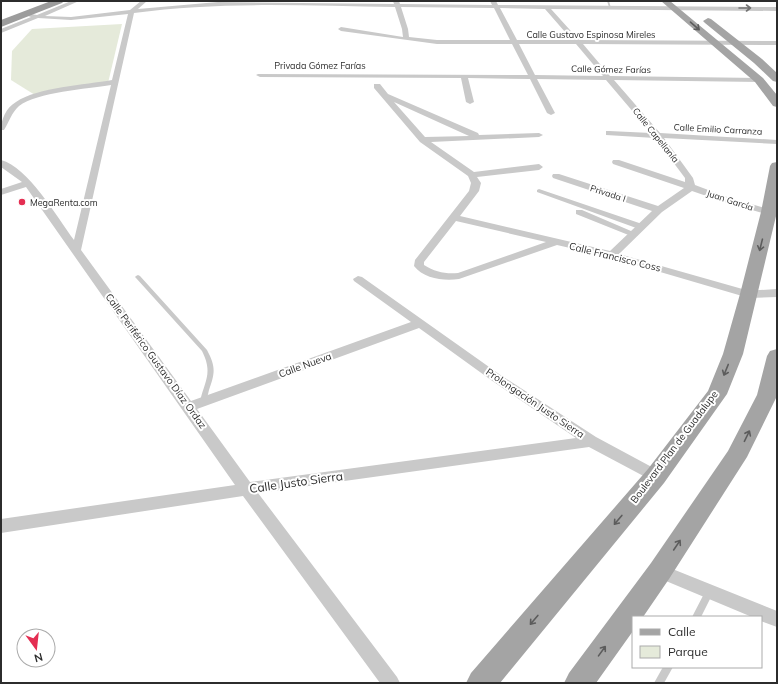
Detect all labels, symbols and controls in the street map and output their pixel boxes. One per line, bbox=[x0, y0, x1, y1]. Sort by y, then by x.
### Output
one-way arrow bbox=[738, 4, 751, 12]
one-way arrow bbox=[690, 21, 700, 31]
street label: Calle Gustavo Espinosa Mireles bbox=[526, 29, 656, 40]
street label: Privada Gómez Farías bbox=[274, 60, 366, 71]
street label: Calle Gómez Farías bbox=[571, 63, 651, 75]
street label: Calle Capellanía bbox=[631, 105, 681, 165]
street label: Calle Emilio Carranza bbox=[673, 121, 763, 137]
street label: Privada I bbox=[589, 182, 627, 204]
street label: Juan García bbox=[705, 187, 755, 213]
marker: MegaRenta.com bbox=[17, 197, 27, 207]
place label: MegaRenta.com bbox=[30, 197, 98, 208]
one-way arrow bbox=[757, 238, 765, 251]
street label: Calle Francisco Coss bbox=[568, 239, 662, 275]
street label: Calle Periférico Gustavo Díaz Ordaz bbox=[102, 291, 210, 431]
street label: Calle Nueva bbox=[277, 349, 333, 381]
one-way arrow bbox=[722, 364, 730, 376]
street label: Prolongación Justo Sierra bbox=[483, 365, 587, 441]
street label: Boulevard Plan de Guadalupe bbox=[627, 388, 721, 506]
one-way arrow bbox=[744, 430, 751, 442]
street label: Calle Justo Sierra bbox=[248, 468, 344, 496]
one-way arrow bbox=[614, 515, 623, 526]
one-way arrow bbox=[673, 540, 682, 551]
one-way arrow bbox=[530, 614, 539, 625]
legend bbox=[632, 616, 762, 668]
text: Calle bbox=[668, 624, 695, 639]
north arrow bbox=[16, 628, 56, 668]
text: Parque bbox=[668, 644, 708, 659]
one-way arrow bbox=[598, 646, 606, 657]
text: N bbox=[33, 650, 44, 665]

